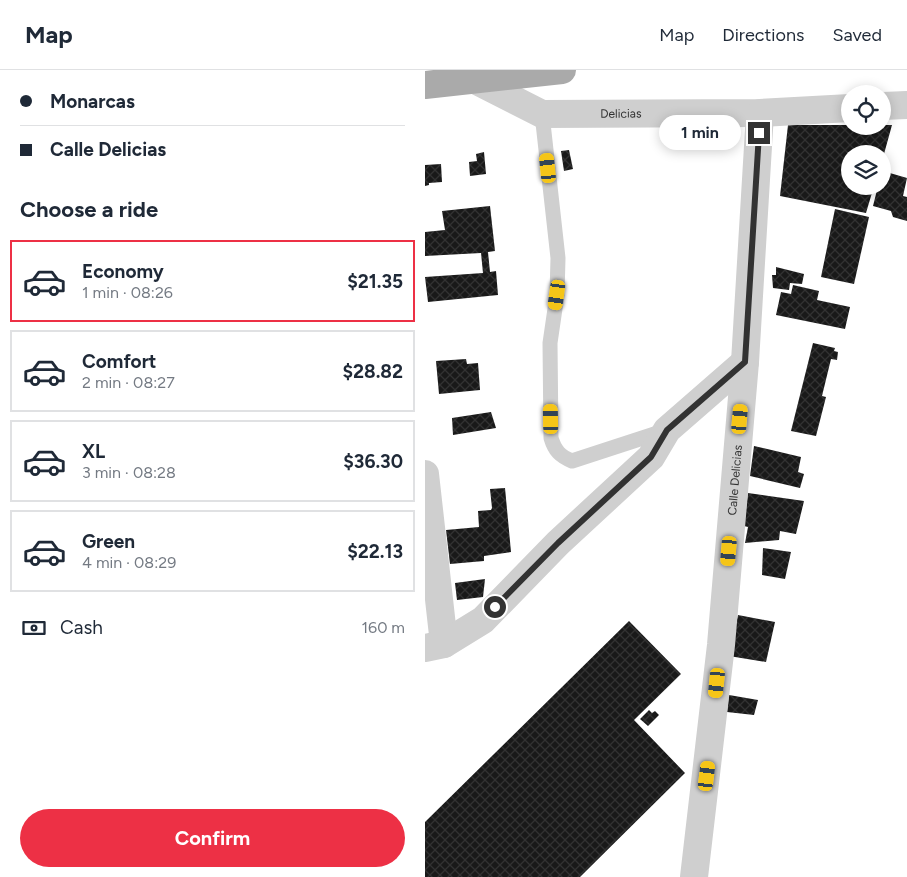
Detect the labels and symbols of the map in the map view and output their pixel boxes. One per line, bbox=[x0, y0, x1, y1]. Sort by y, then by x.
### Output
street label: Delicias bbox=[600, 107, 642, 121]
callout: 1 min bbox=[659, 116, 741, 150]
route end bbox=[748, 122, 770, 144]
car bbox=[538, 152, 557, 184]
car bbox=[547, 279, 566, 311]
car bbox=[731, 403, 748, 435]
car bbox=[543, 404, 558, 434]
street label: Calle Delicias bbox=[725, 444, 745, 516]
car bbox=[720, 535, 737, 567]
route start bbox=[484, 596, 506, 618]
car bbox=[707, 667, 726, 699]
car bbox=[697, 760, 716, 792]

